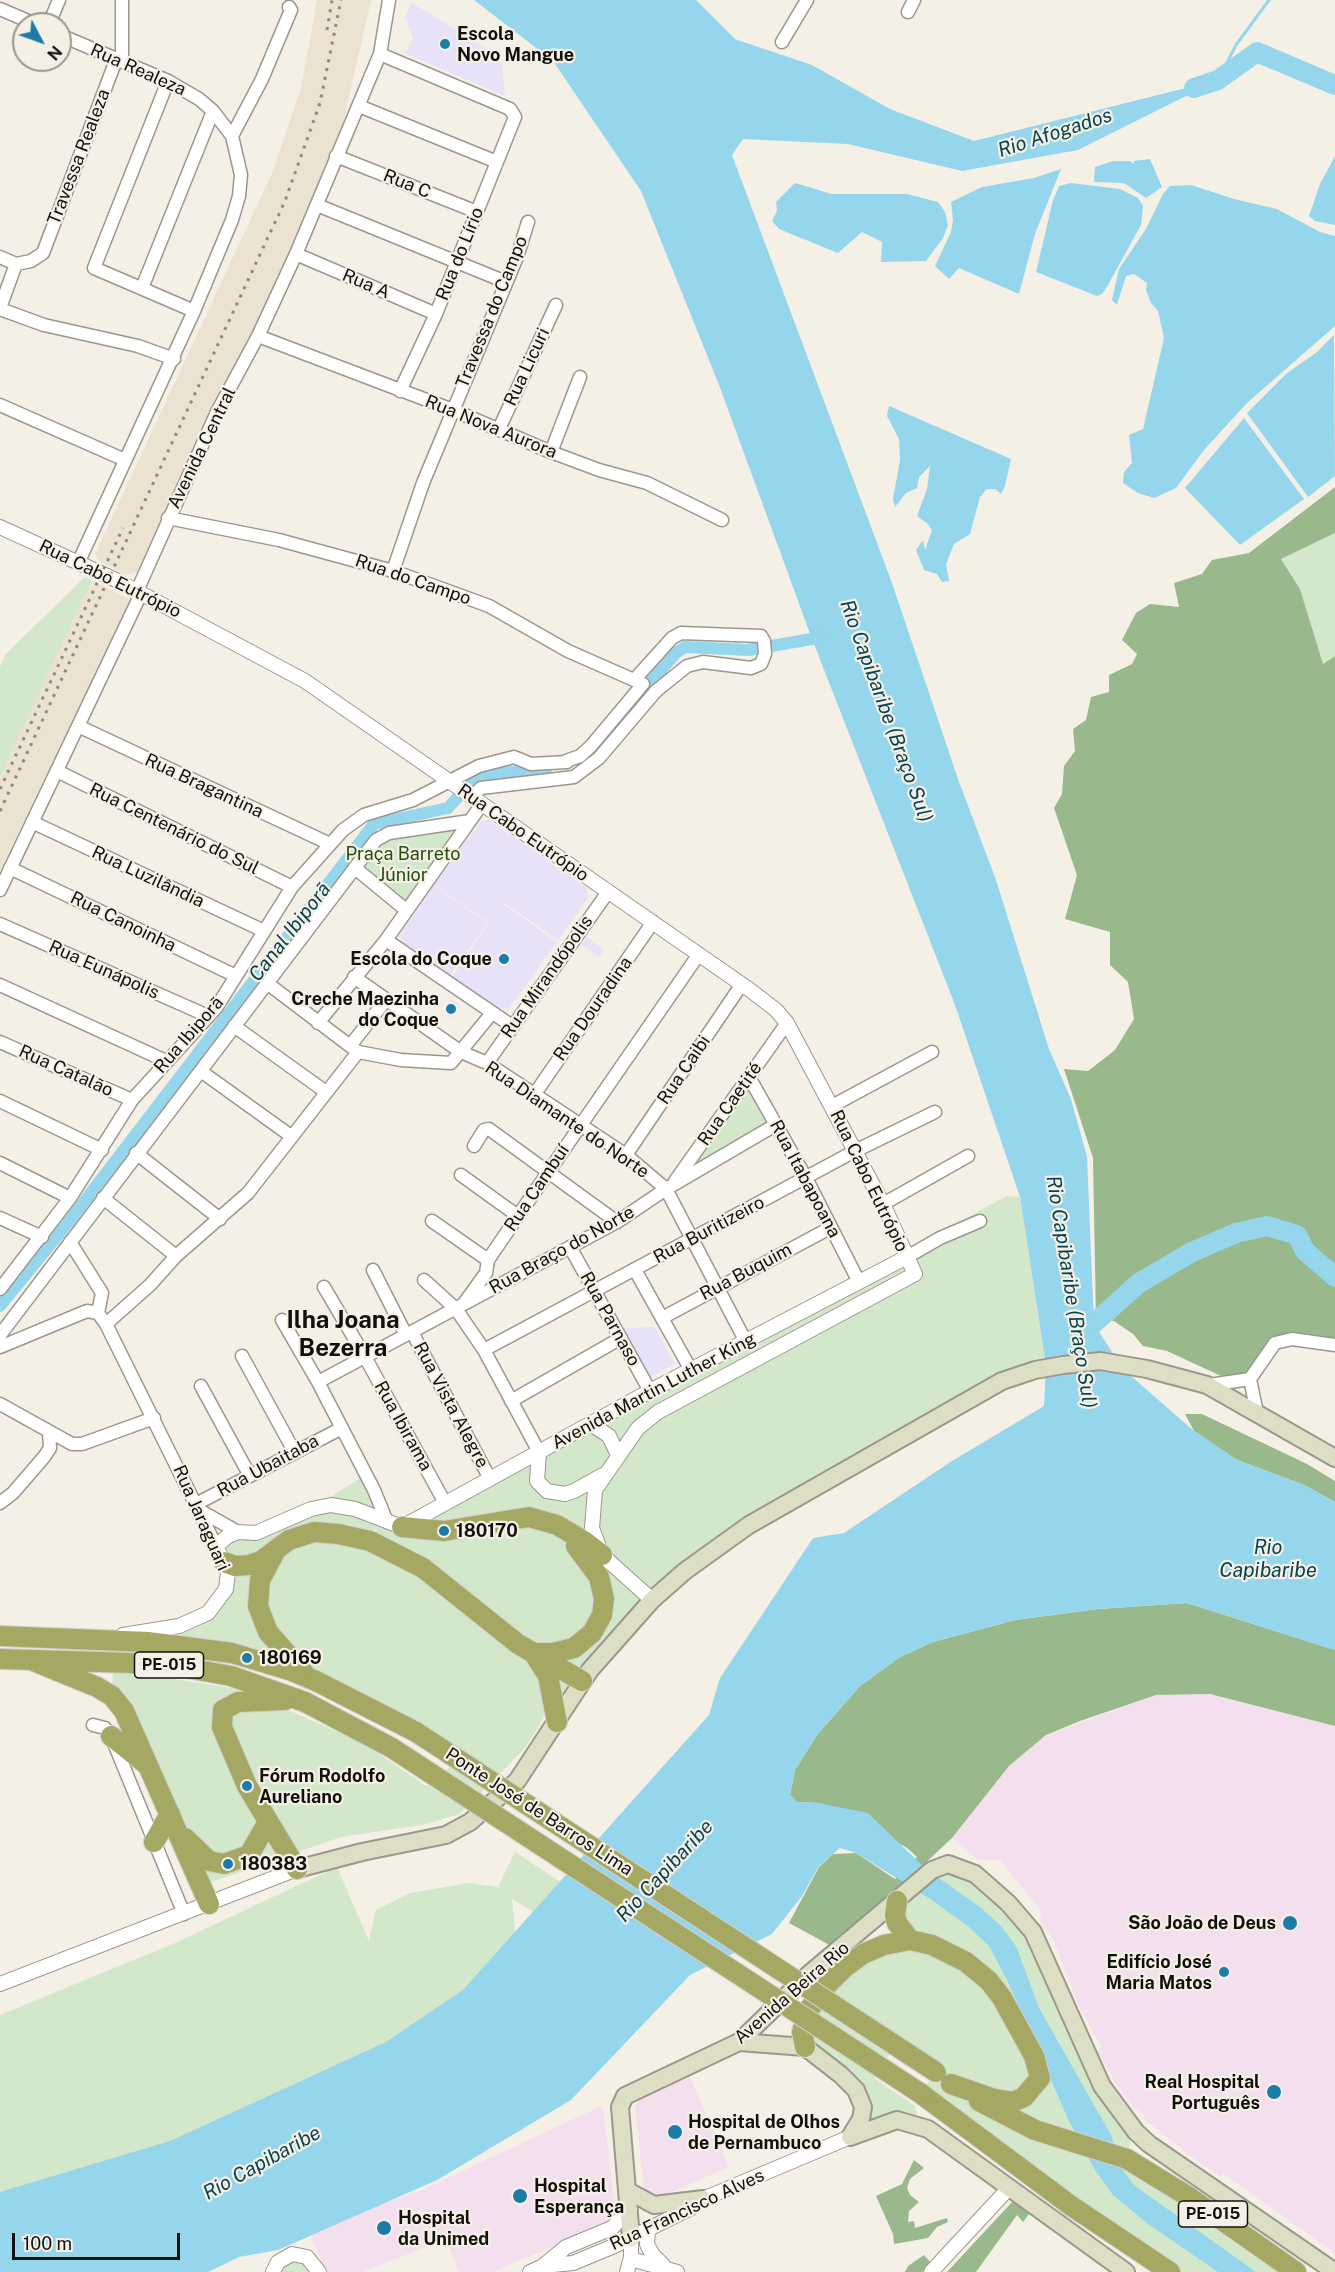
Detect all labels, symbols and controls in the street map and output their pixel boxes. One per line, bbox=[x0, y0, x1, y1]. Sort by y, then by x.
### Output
north arrow bbox=[12, 12, 72, 72]
place label: Escola Novo Mangue bbox=[457, 23, 574, 66]
marker: Escola Novo Mangue bbox=[438, 37, 452, 51]
street label: Rua Realeza bbox=[87, 39, 189, 101]
text: N bbox=[43, 42, 66, 64]
street label: Travessa Realeza bbox=[43, 86, 115, 228]
water label: Rio Afogados bbox=[995, 103, 1115, 163]
street label: Rua C bbox=[380, 165, 434, 203]
street label: Rua do Lírio bbox=[432, 204, 488, 304]
street label: Travessa do Campo bbox=[452, 233, 532, 391]
street label: Rua A bbox=[339, 264, 393, 304]
street label: Rua Licuri bbox=[500, 325, 554, 409]
street label: Avenida Central bbox=[163, 384, 241, 512]
street label: Rua Nova Aurora bbox=[422, 391, 560, 463]
street label: Rua Cabo Eutrópio bbox=[36, 535, 184, 623]
street label: Rua do Campo bbox=[352, 550, 474, 610]
water label: Rio Capibaribe (Braço Sul) bbox=[835, 596, 937, 826]
street label: Rua Bragantina bbox=[141, 749, 267, 823]
street label: Rua Centenário do Sul bbox=[86, 779, 262, 879]
street label: Rua Cabo Eutrópio bbox=[453, 780, 593, 886]
street label: Rua Luzilândia bbox=[88, 841, 208, 913]
park label: Praça Barreto Júnior bbox=[346, 843, 460, 886]
water label: Canal Ibiporã bbox=[244, 878, 336, 986]
street label: Rua Canoinha bbox=[67, 887, 179, 957]
street label: Rua Mirandópolis bbox=[497, 911, 597, 1043]
street label: Rua Eunápolis bbox=[45, 936, 163, 1004]
place label: Escola do Coque bbox=[350, 948, 492, 970]
marker: Escola do Coque bbox=[497, 952, 511, 966]
street label: Rua Douradina bbox=[549, 953, 637, 1065]
place label: Creche Maezinha do Coque bbox=[291, 988, 439, 1030]
street label: Rua Ibiporã bbox=[150, 992, 228, 1078]
marker: Creche Maezinha do Coque bbox=[444, 1002, 458, 1016]
street label: Rua Caibi bbox=[653, 1031, 715, 1109]
street label: Rua Catalão bbox=[15, 1041, 117, 1101]
street label: Rua Diamante do Norte bbox=[481, 1057, 653, 1183]
street label: Rua Caetité bbox=[693, 1058, 767, 1150]
street label: Rua Cabo Eutrópio bbox=[825, 1107, 913, 1255]
street label: Rua Itabapoana bbox=[765, 1116, 845, 1242]
street label: Rua Cambuí bbox=[500, 1140, 574, 1236]
water label: Rio Capibaribe (Braço Sul) bbox=[1041, 1174, 1101, 1410]
street label: Rua Buritizeiro bbox=[650, 1192, 768, 1268]
street label: Rua Braço do Norte bbox=[486, 1201, 638, 1299]
street label: Rua Buquim bbox=[696, 1239, 796, 1305]
street label: Rua Parnaso bbox=[575, 1268, 645, 1370]
district label: Ilha Joana Bezerra bbox=[286, 1307, 400, 1363]
street label: Avenida Martin Luther King bbox=[548, 1328, 760, 1454]
street label: Rua Vista Alegre bbox=[409, 1338, 493, 1472]
street label: Rua Ibirama bbox=[369, 1377, 437, 1475]
street label: Rua Ubaitaba bbox=[214, 1430, 322, 1502]
street label: Rua Jaraguari bbox=[168, 1462, 234, 1574]
place label: 180170 bbox=[456, 1520, 518, 1542]
marker: 180170 bbox=[437, 1524, 451, 1538]
water label: Rio Capibaribe bbox=[1219, 1536, 1317, 1583]
place label: 180169 bbox=[259, 1647, 322, 1669]
marker: 180169 bbox=[240, 1651, 254, 1665]
road number: PE-015 bbox=[134, 1652, 204, 1678]
street label: Ponte José de Barros Lima bbox=[441, 1743, 637, 1881]
place label: Fórum Rodolfo Aureliano bbox=[259, 1765, 385, 1808]
marker: Fórum Rodolfo Aureliano bbox=[240, 1779, 254, 1793]
water label: Rio Capibaribe bbox=[612, 1815, 718, 1927]
place label: 180383 bbox=[240, 1853, 307, 1875]
marker: 180383 bbox=[221, 1857, 235, 1871]
place label: São João de Deus bbox=[1128, 1912, 1276, 1934]
marker: São João de Deus bbox=[1281, 1914, 1299, 1932]
street label: Avenida Beira Rio bbox=[730, 1937, 854, 2049]
place label: Edifício José Maria Matos bbox=[1105, 1951, 1212, 1994]
marker: Edifício José Maria Matos bbox=[1217, 1965, 1231, 1979]
place label: Real Hospital Português bbox=[1145, 2071, 1260, 2114]
marker: Real Hospital Português bbox=[1265, 2083, 1283, 2101]
place label: Hospital de Olhos de Pernambuco bbox=[688, 2111, 840, 2154]
water label: Rio Capibaribe bbox=[199, 2121, 325, 2205]
marker: Hospital de Olhos de Pernambuco bbox=[666, 2123, 684, 2141]
street label: Rua Francisco Alves bbox=[606, 2165, 768, 2255]
place label: Hospital Esperança bbox=[534, 2175, 624, 2218]
marker: Hospital Esperança bbox=[511, 2187, 529, 2205]
road number: PE-015 bbox=[1178, 2201, 1248, 2227]
place label: Hospital da Unimed bbox=[398, 2207, 489, 2250]
marker: Hospital da Unimed bbox=[375, 2219, 393, 2237]
scale bar bbox=[15, 2221, 183, 2259]
text: 100 m bbox=[23, 2233, 72, 2254]

